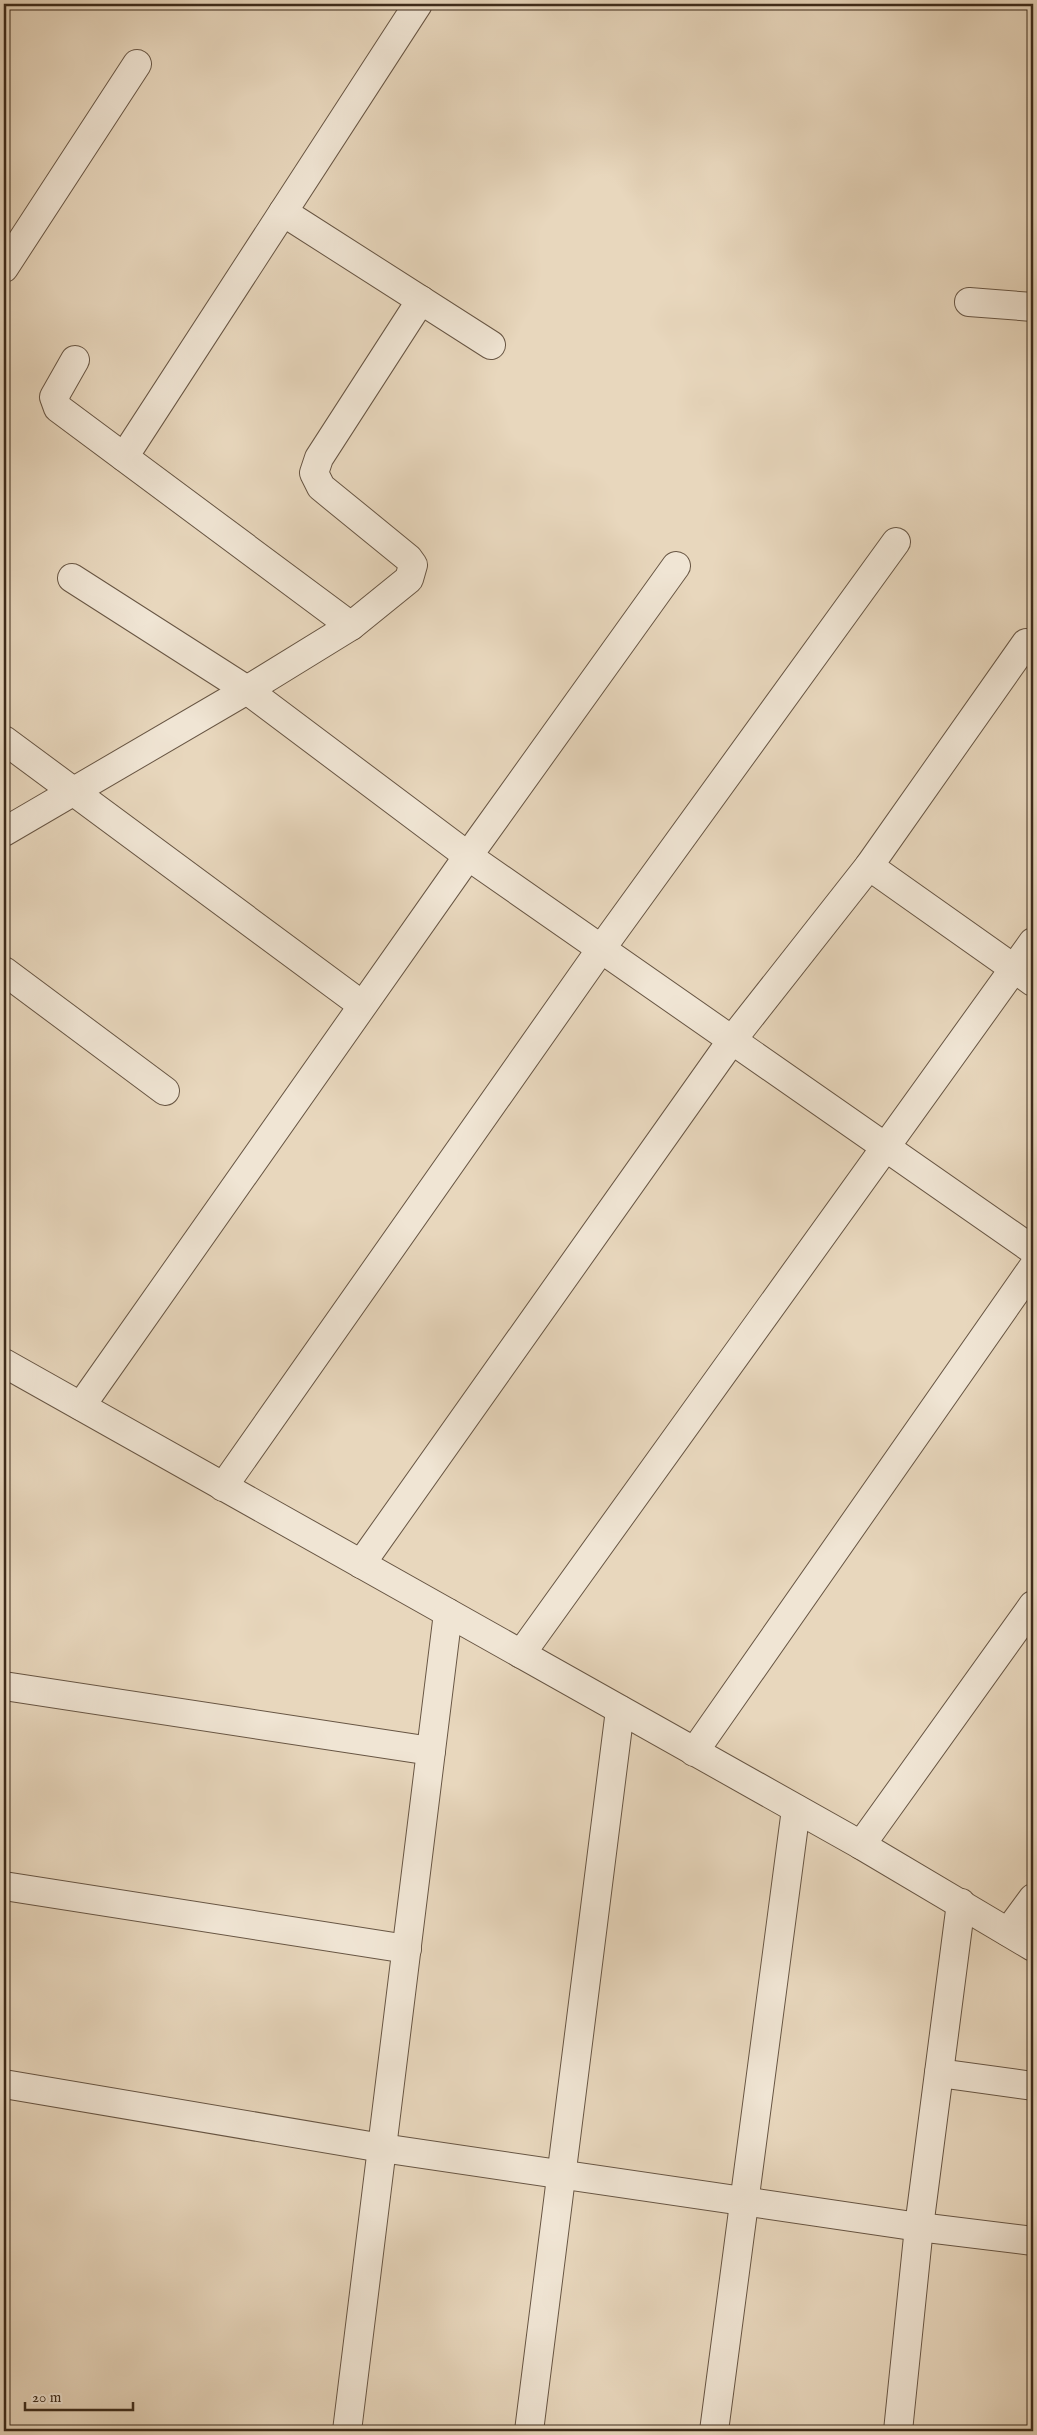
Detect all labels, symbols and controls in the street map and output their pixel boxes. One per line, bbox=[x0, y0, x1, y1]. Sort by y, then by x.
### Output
scale bar bbox=[25, 2380, 132, 2412]
text: 20 m bbox=[32, 2388, 62, 2407]

